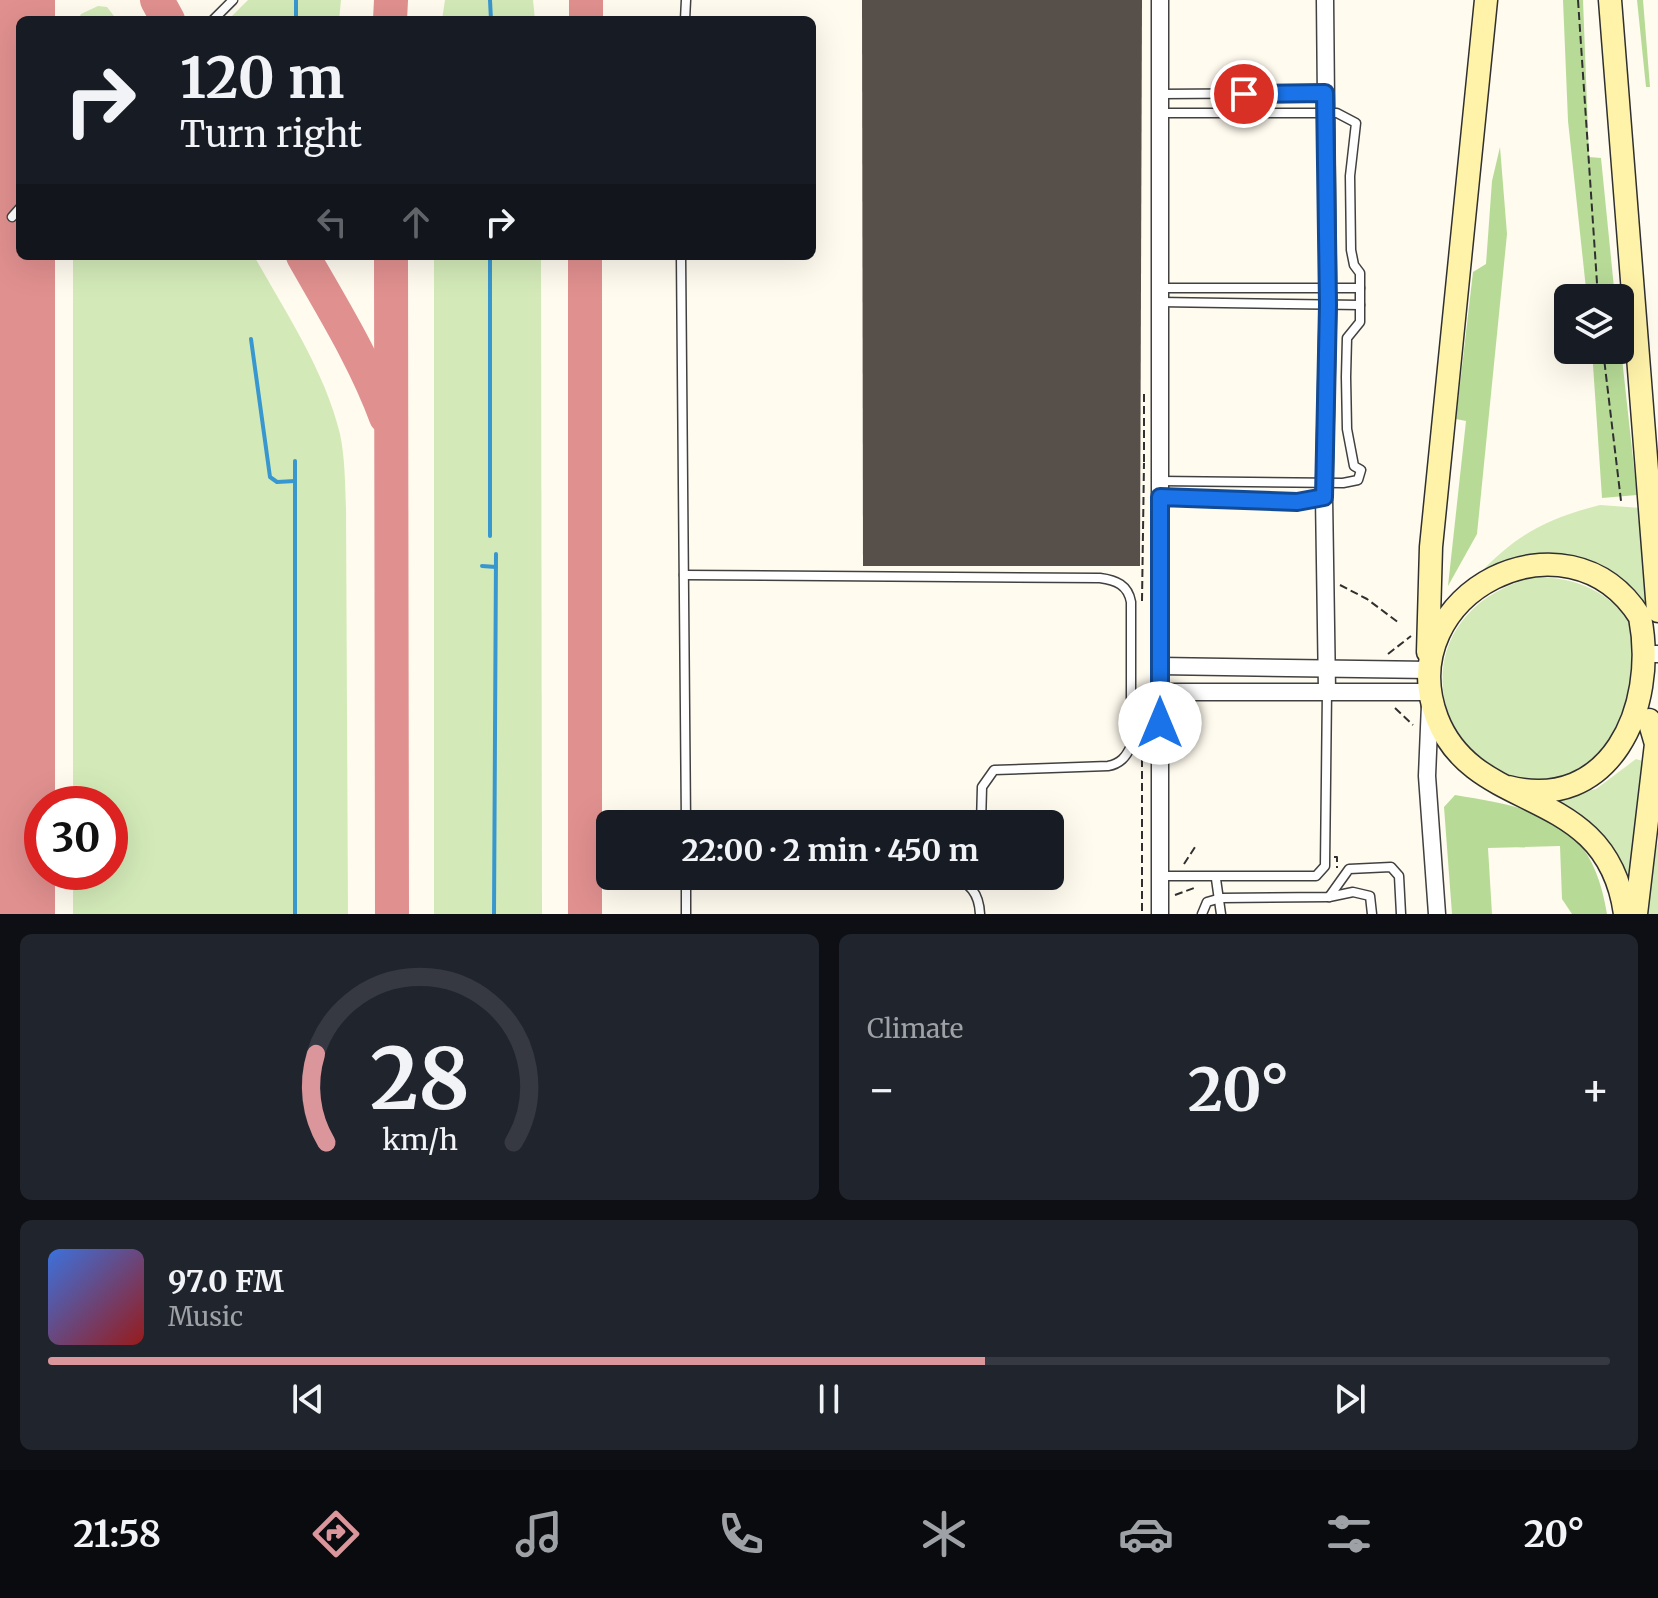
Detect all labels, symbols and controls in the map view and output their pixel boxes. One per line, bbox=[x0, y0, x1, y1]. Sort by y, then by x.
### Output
text: 120 m bbox=[180, 43, 344, 113]
icon: right bbox=[48, 48, 152, 152]
pin bbox=[1210, 60, 1278, 128]
icon: arrive bbox=[1222, 72, 1266, 116]
text: Turn right bbox=[180, 112, 362, 157]
icon: left bbox=[310, 200, 354, 244]
icon: ahead bbox=[394, 200, 438, 244]
icon: right bbox=[478, 200, 522, 244]
map controls bbox=[1554, 284, 1634, 364]
button: layers bbox=[1554, 284, 1634, 364]
position arrow bbox=[1118, 681, 1202, 765]
speed limit sign: 30 bbox=[24, 786, 128, 890]
text: 22:00 · 2 min · 450 m bbox=[681, 831, 979, 869]
text: Climate bbox=[867, 1012, 963, 1045]
text: 28 bbox=[370, 1027, 469, 1132]
text: 20° bbox=[1188, 1052, 1289, 1127]
text: − bbox=[867, 1062, 896, 1117]
text: + bbox=[1581, 1062, 1610, 1117]
text: km/h bbox=[382, 1122, 457, 1158]
text: 97.0 FM bbox=[168, 1262, 284, 1300]
text: Music bbox=[168, 1300, 243, 1333]
icon: previous bbox=[286, 1377, 330, 1421]
icon: pause bbox=[807, 1377, 851, 1421]
icon: next bbox=[1328, 1377, 1372, 1421]
icon: directions bbox=[308, 1506, 364, 1562]
icon: music bbox=[511, 1506, 567, 1562]
icon: phone bbox=[713, 1506, 769, 1562]
icon: climate bbox=[916, 1506, 972, 1562]
icon: car bbox=[1118, 1506, 1174, 1562]
icon: filters bbox=[1321, 1506, 1377, 1562]
text: 21:58 bbox=[73, 1512, 161, 1557]
text: 20° bbox=[1524, 1512, 1585, 1557]

